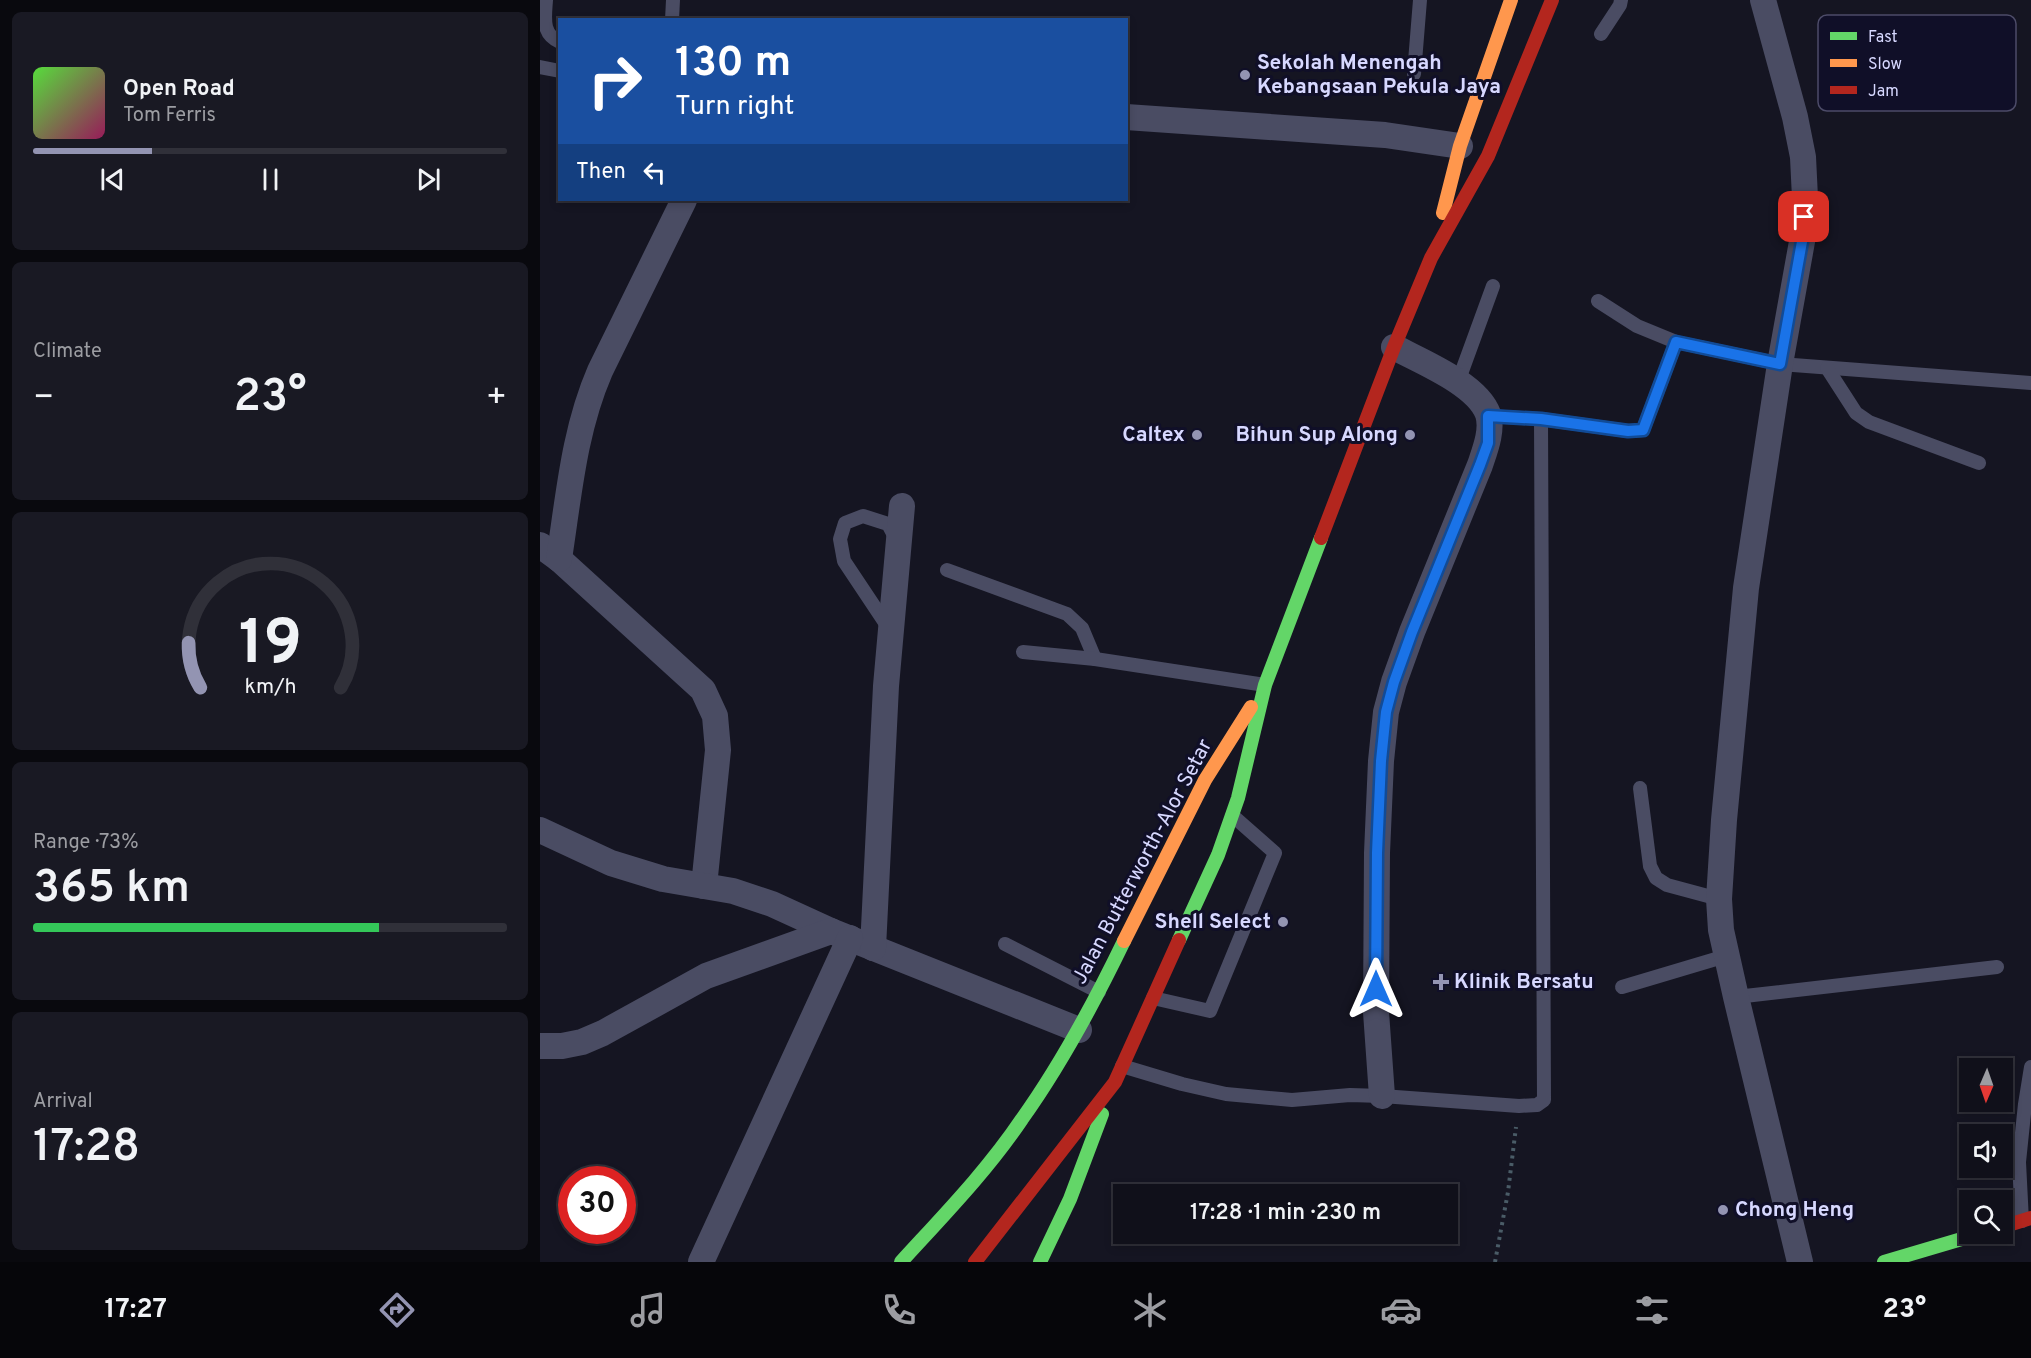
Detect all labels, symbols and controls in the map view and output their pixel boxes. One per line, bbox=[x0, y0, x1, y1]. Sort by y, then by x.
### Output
legend bbox=[1818, 15, 2016, 111]
text: Fast bbox=[1868, 28, 1898, 48]
text: 130 m bbox=[675, 38, 791, 91]
icon: right bbox=[576, 42, 654, 120]
place label: Sekolah Menengah Kebangsaan Pekula Jaya bbox=[1257, 50, 1501, 101]
text: Slow bbox=[1868, 55, 1902, 75]
marker: Sekolah Menengah Kebangsaan Pekula Jaya bbox=[1238, 68, 1252, 82]
text: Open Road bbox=[123, 76, 235, 103]
text: Jam bbox=[1868, 82, 1899, 102]
text: Turn right bbox=[675, 90, 794, 124]
text: Tom Ferris bbox=[123, 103, 216, 129]
icon: left bbox=[638, 156, 671, 189]
text: Then bbox=[576, 159, 626, 186]
icon: previous bbox=[96, 163, 129, 196]
icon: pause bbox=[254, 163, 287, 196]
icon: next bbox=[412, 163, 445, 196]
pin bbox=[1778, 191, 1829, 242]
icon: arrive bbox=[1787, 200, 1820, 233]
text: Climate bbox=[33, 339, 102, 365]
text: 23° bbox=[233, 370, 307, 427]
text: − bbox=[33, 378, 54, 420]
text: + bbox=[486, 378, 507, 420]
place label: Caltex bbox=[1122, 422, 1185, 449]
place label: Bihun Sup Along bbox=[1236, 422, 1398, 449]
marker: Caltex bbox=[1190, 428, 1204, 442]
marker: Bihun Sup Along bbox=[1403, 428, 1417, 442]
text: 19 bbox=[238, 607, 302, 686]
text: km/h bbox=[244, 674, 296, 701]
street label: Jalan Butterworth-Alor Setar bbox=[1067, 735, 1219, 989]
text: Range · 73% bbox=[33, 830, 139, 856]
text: 365 km bbox=[33, 861, 190, 918]
place label: Shell Select bbox=[1155, 909, 1271, 936]
marker: Shell Select bbox=[1276, 915, 1290, 929]
position arrow bbox=[1344, 957, 1408, 1021]
place label: Klinik Bersatu bbox=[1454, 969, 1594, 996]
marker: Klinik Bersatu bbox=[1432, 973, 1450, 991]
north arrow bbox=[1959, 1058, 2013, 1112]
map controls bbox=[1959, 1058, 2013, 1244]
text: Arrival bbox=[33, 1089, 93, 1115]
text: 17:28 bbox=[33, 1120, 140, 1177]
button: sound bbox=[1959, 1124, 2013, 1178]
speed limit sign: 30 bbox=[558, 1166, 636, 1244]
button: search bbox=[1959, 1190, 2013, 1244]
place label: Chong Heng bbox=[1735, 1197, 1854, 1224]
text: 17:28 · 1 min · 230 m bbox=[1190, 1200, 1381, 1227]
marker: Chong Heng bbox=[1716, 1203, 1730, 1217]
icon: directions bbox=[376, 1289, 418, 1331]
icon: music bbox=[627, 1289, 669, 1331]
icon: phone bbox=[878, 1289, 920, 1331]
icon: climate bbox=[1129, 1289, 1171, 1331]
icon: car bbox=[1380, 1289, 1422, 1331]
icon: filters bbox=[1631, 1289, 1673, 1331]
text: 17:27 bbox=[105, 1293, 167, 1327]
text: 23° bbox=[1882, 1293, 1926, 1327]

